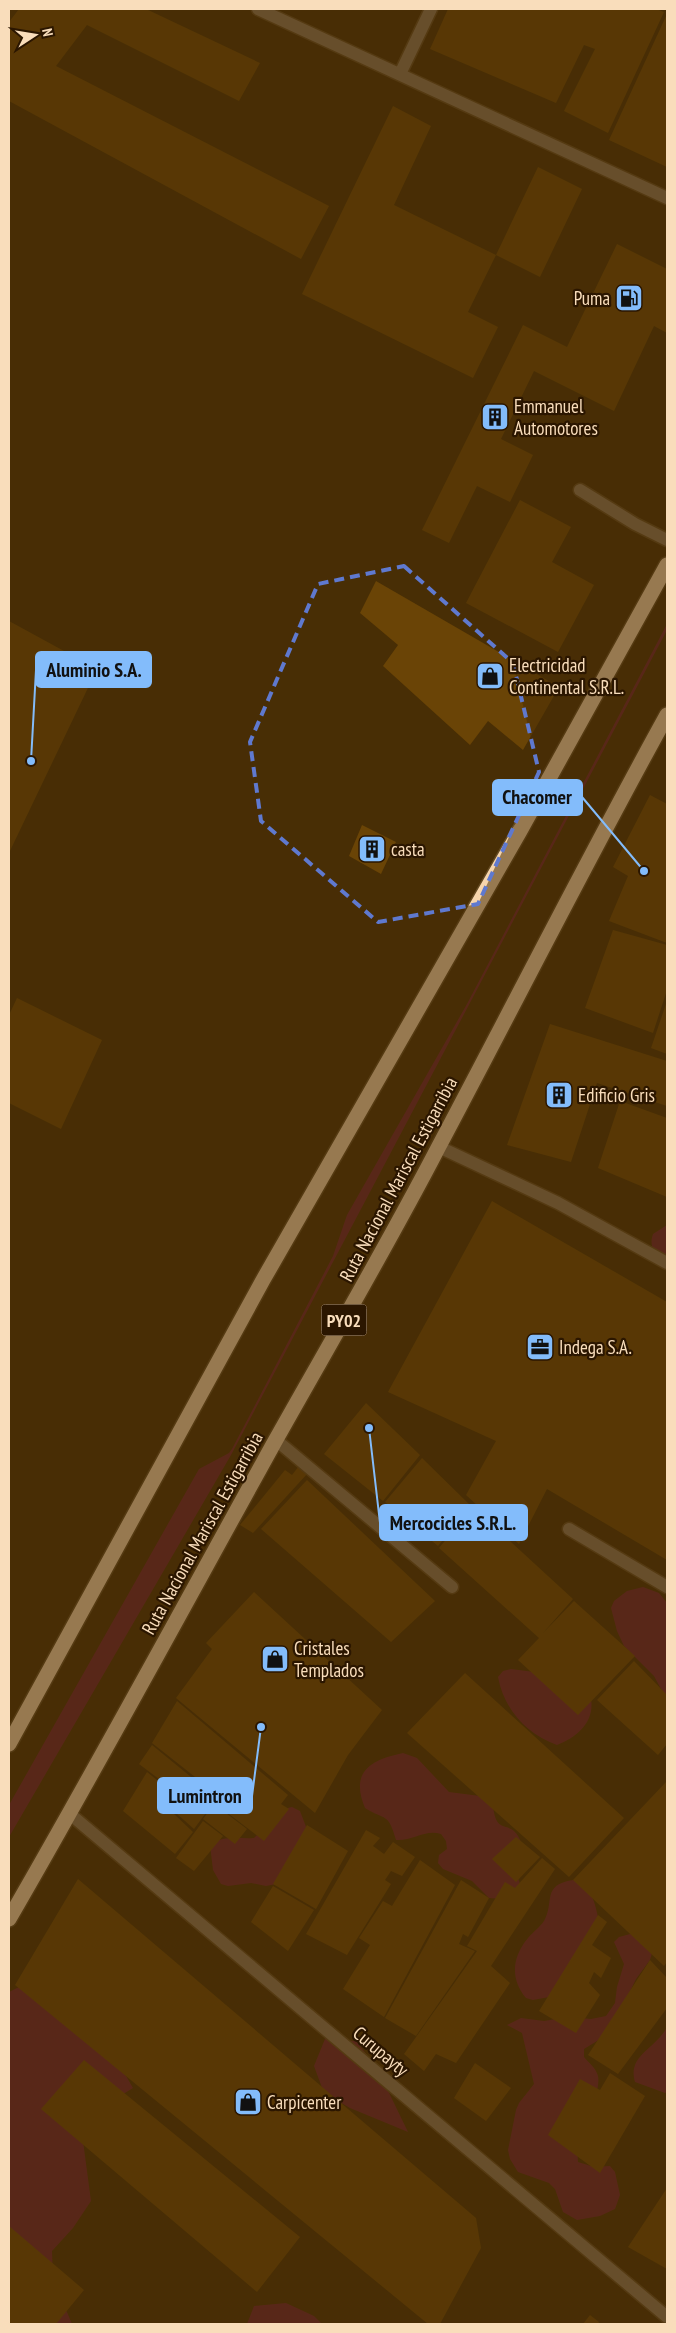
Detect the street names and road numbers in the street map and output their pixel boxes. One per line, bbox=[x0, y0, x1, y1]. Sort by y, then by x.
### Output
street label: Ruta Nacional Mariscal Estigarribia bbox=[334, 1073, 462, 1285]
road number: PY02 bbox=[322, 1304, 366, 1336]
street label: Ruta Nacional Mariscal Estigarribia bbox=[136, 1427, 268, 1639]
street label: Curupayty bbox=[348, 2021, 414, 2082]

